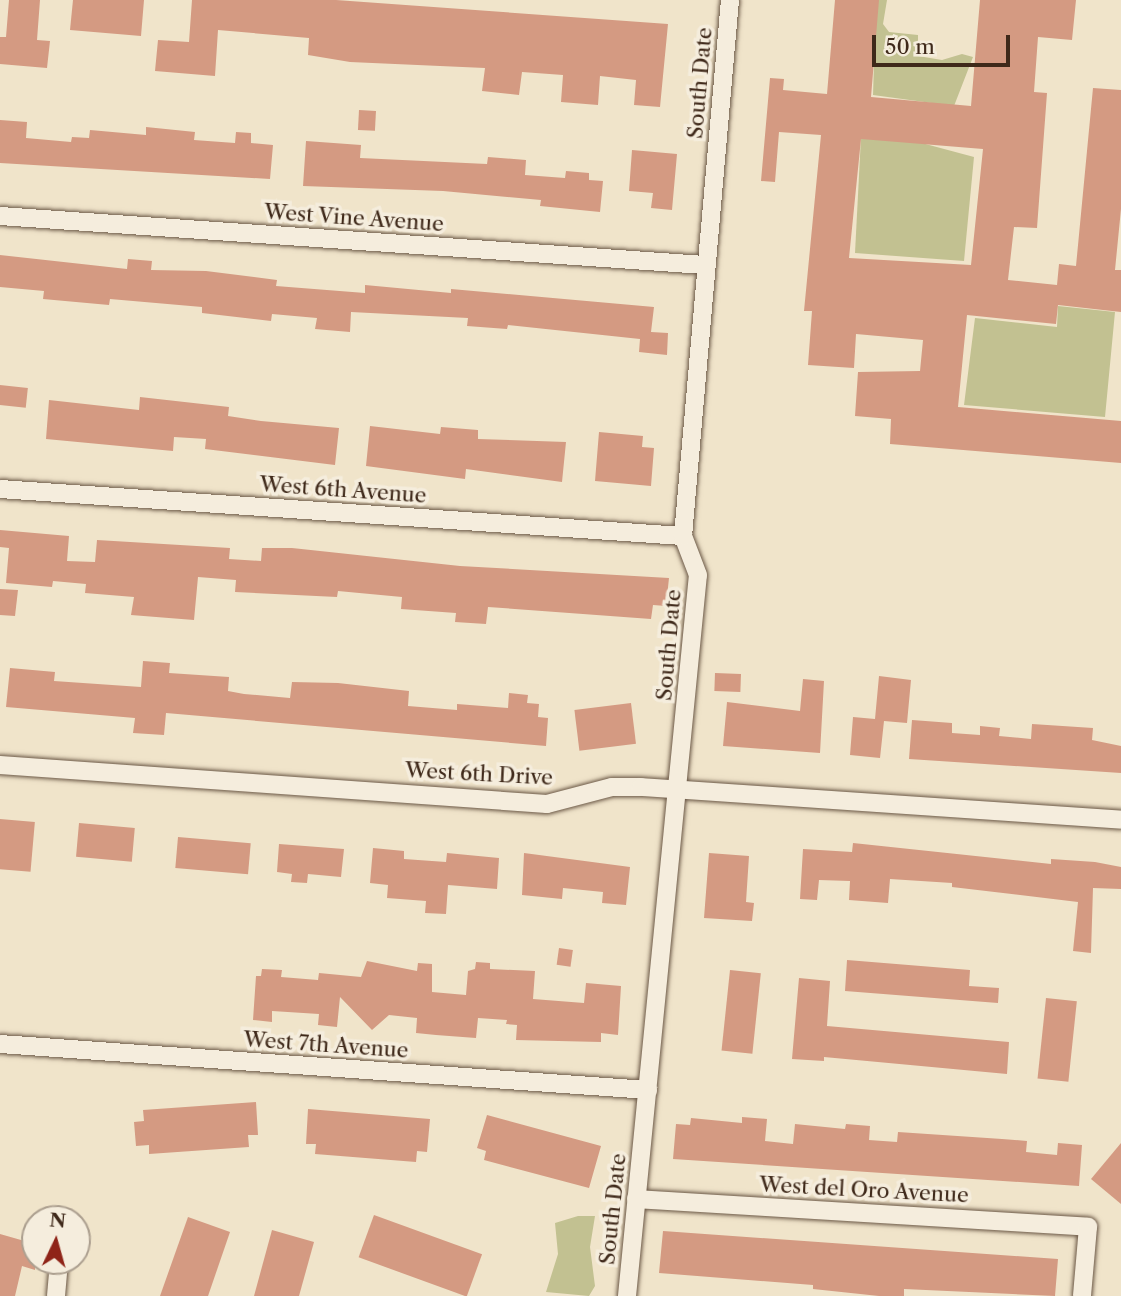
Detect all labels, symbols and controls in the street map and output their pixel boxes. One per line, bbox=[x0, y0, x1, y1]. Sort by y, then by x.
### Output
scale bar bbox=[876, 21, 1014, 65]
street label: South Date bbox=[683, 26, 717, 140]
text: 50 m bbox=[885, 34, 935, 59]
street label: West Vine Avenue bbox=[262, 199, 446, 237]
street label: West 6th Avenue bbox=[258, 472, 428, 508]
street label: South Date bbox=[652, 588, 686, 702]
street label: West 6th Drive bbox=[404, 758, 554, 790]
street label: West 7th Avenue bbox=[242, 1027, 410, 1063]
street label: South Date bbox=[595, 1152, 631, 1266]
street label: West del Oro Avenue bbox=[758, 1172, 970, 1208]
north arrow bbox=[21, 1205, 91, 1275]
text: N bbox=[48, 1208, 67, 1233]

